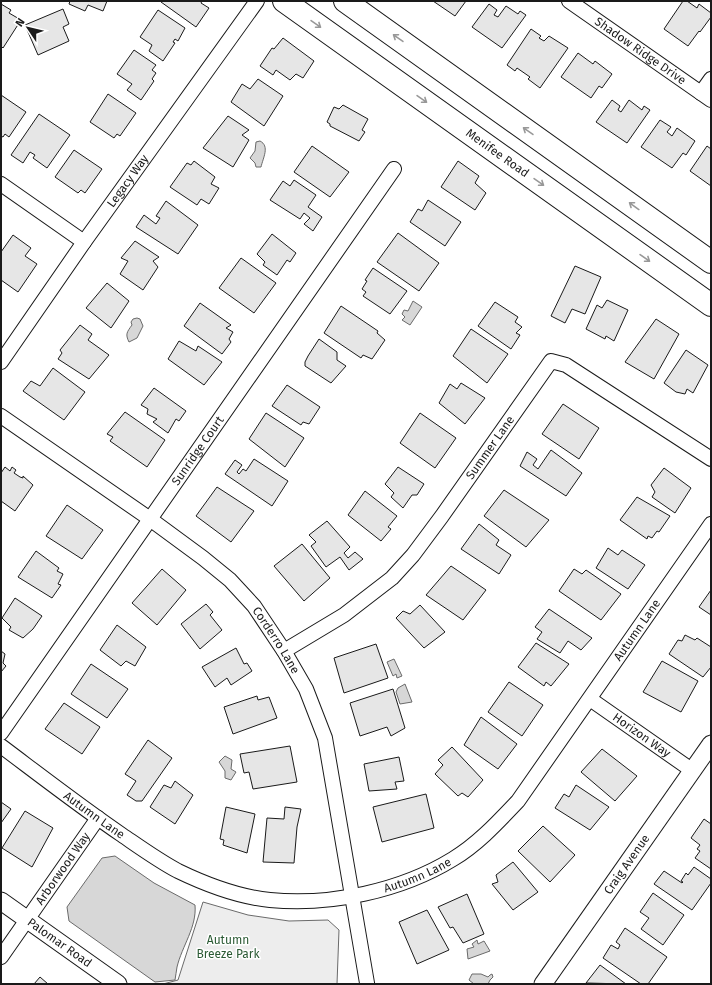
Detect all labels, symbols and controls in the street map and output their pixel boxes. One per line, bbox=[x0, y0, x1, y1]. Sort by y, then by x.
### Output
north arrow bbox=[8, 8, 48, 48]
street label: Shadow Ridge Drive bbox=[592, 14, 689, 87]
text: N bbox=[13, 16, 28, 29]
one-way arrow bbox=[310, 20, 321, 28]
one-way arrow bbox=[392, 34, 403, 42]
one-way arrow bbox=[416, 95, 427, 103]
street label: Menifee Road bbox=[463, 126, 532, 180]
one-way arrow bbox=[523, 127, 534, 135]
street label: Legacy Way bbox=[104, 152, 151, 210]
one-way arrow bbox=[533, 178, 544, 187]
one-way arrow bbox=[629, 202, 640, 210]
one-way arrow bbox=[639, 254, 650, 262]
street label: Sunridge Court bbox=[169, 413, 227, 488]
street label: Summer Lane bbox=[463, 413, 517, 482]
street label: Autumn Lane bbox=[611, 597, 663, 664]
street label: Corderro Lane bbox=[250, 604, 303, 676]
street label: Horizon Way bbox=[610, 710, 673, 760]
street label: Autumn Lane bbox=[61, 789, 127, 842]
street label: Arborwood Way bbox=[33, 829, 93, 907]
street label: Craig Avenue bbox=[601, 832, 653, 897]
street label: Autumn Lane bbox=[382, 855, 454, 895]
street label: Palomar Road bbox=[25, 915, 95, 970]
park label: Autumn Breeze Park bbox=[196, 933, 260, 961]

